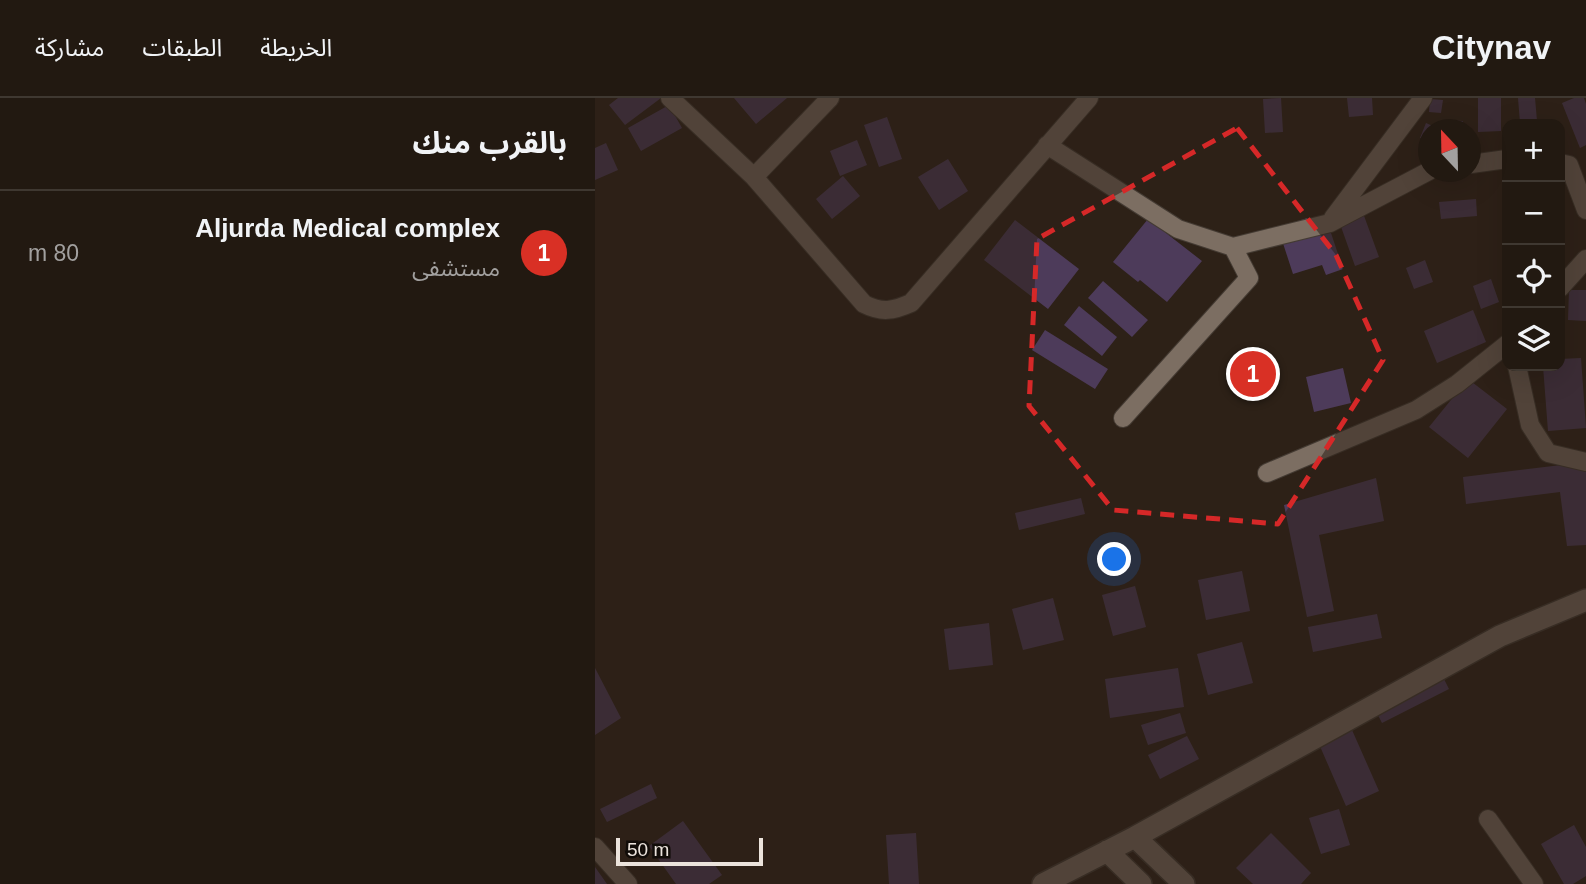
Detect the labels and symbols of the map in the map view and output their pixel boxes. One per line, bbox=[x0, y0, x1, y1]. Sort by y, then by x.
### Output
north arrow bbox=[1418, 119, 1481, 182]
pin: 1 bbox=[1230, 348, 1276, 400]
your location bbox=[1097, 542, 1131, 576]
scale bar bbox=[616, 835, 763, 867]

